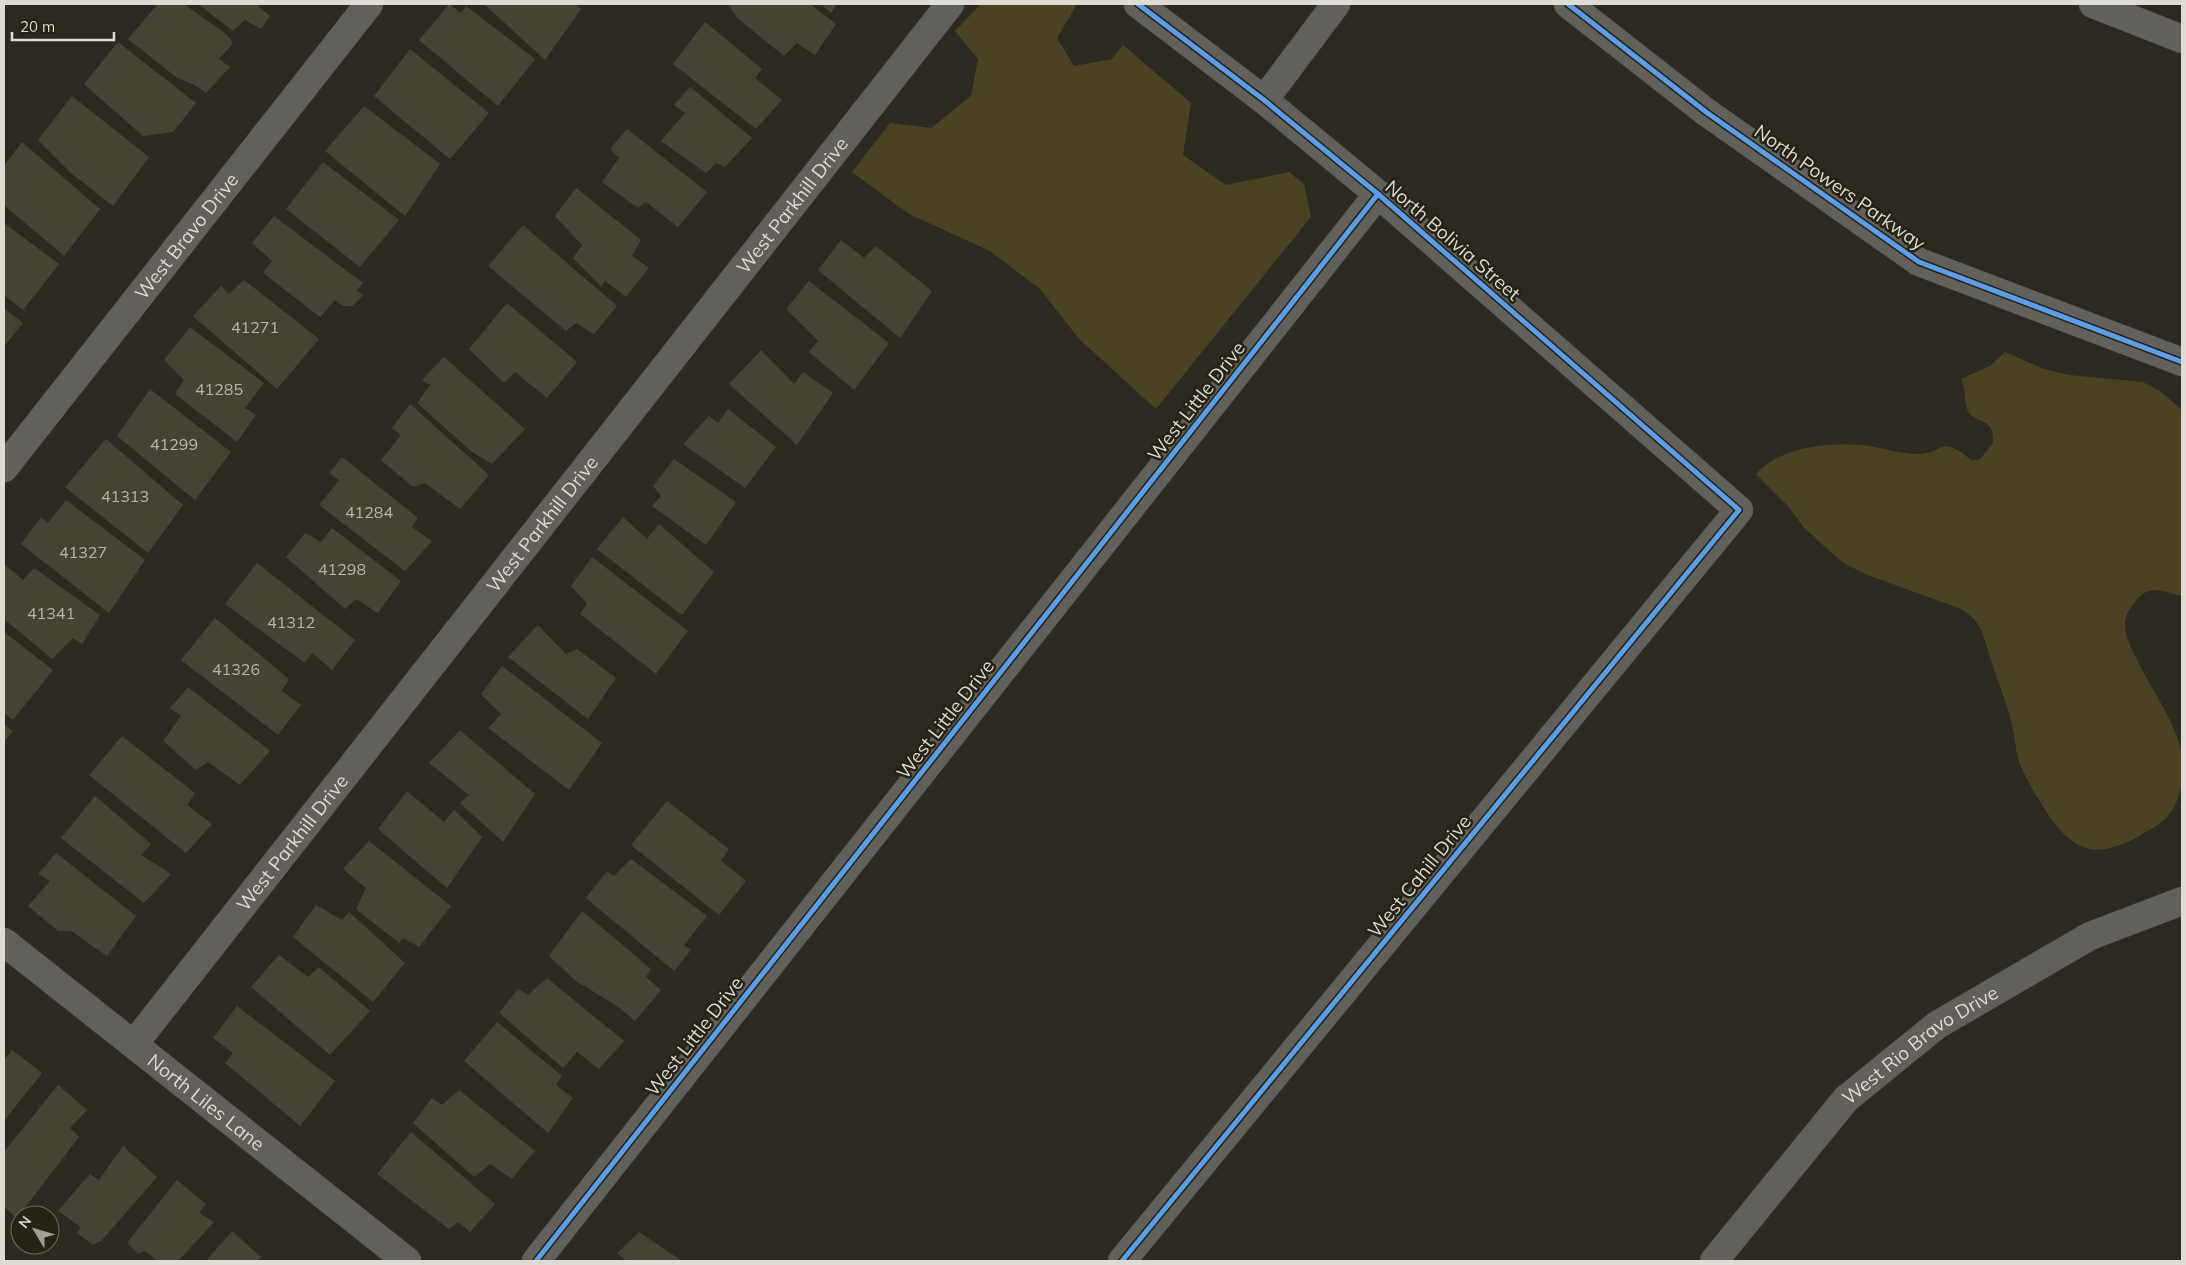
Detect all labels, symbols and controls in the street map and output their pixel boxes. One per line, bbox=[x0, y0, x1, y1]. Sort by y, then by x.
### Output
scale bar bbox=[12, 10, 115, 42]
text: 20 m bbox=[20, 17, 55, 36]
street label: North Powers Parkway bbox=[1750, 119, 1930, 255]
street label: West Parkhill Drive bbox=[731, 132, 853, 278]
street label: West Bravo Drive bbox=[129, 168, 243, 304]
street label: North Bolivia Street bbox=[1380, 175, 1526, 306]
house number: 41271 bbox=[231, 317, 279, 337]
street label: West Little Drive bbox=[1142, 337, 1250, 465]
house number: 41285 bbox=[195, 379, 243, 399]
house number: 41299 bbox=[150, 434, 198, 454]
street label: West Parkhill Drive bbox=[481, 451, 603, 597]
house number: 41313 bbox=[101, 486, 149, 506]
house number: 41284 bbox=[345, 502, 393, 522]
house number: 41327 bbox=[59, 542, 107, 562]
house number: 41298 bbox=[318, 559, 366, 579]
house number: 41341 bbox=[27, 603, 75, 623]
house number: 41312 bbox=[267, 612, 315, 632]
street label: West Little Drive bbox=[891, 655, 999, 783]
house number: 41326 bbox=[212, 659, 260, 679]
street label: West Parkhill Drive bbox=[231, 769, 353, 916]
street label: West Cahill Drive bbox=[1362, 810, 1476, 942]
street label: West Little Drive bbox=[640, 972, 748, 1100]
street label: West Rio Bravo Drive bbox=[1837, 980, 2002, 1109]
street label: North Liles Lane bbox=[143, 1048, 270, 1156]
north arrow bbox=[10, 1205, 60, 1255]
text: N bbox=[14, 1212, 35, 1232]

